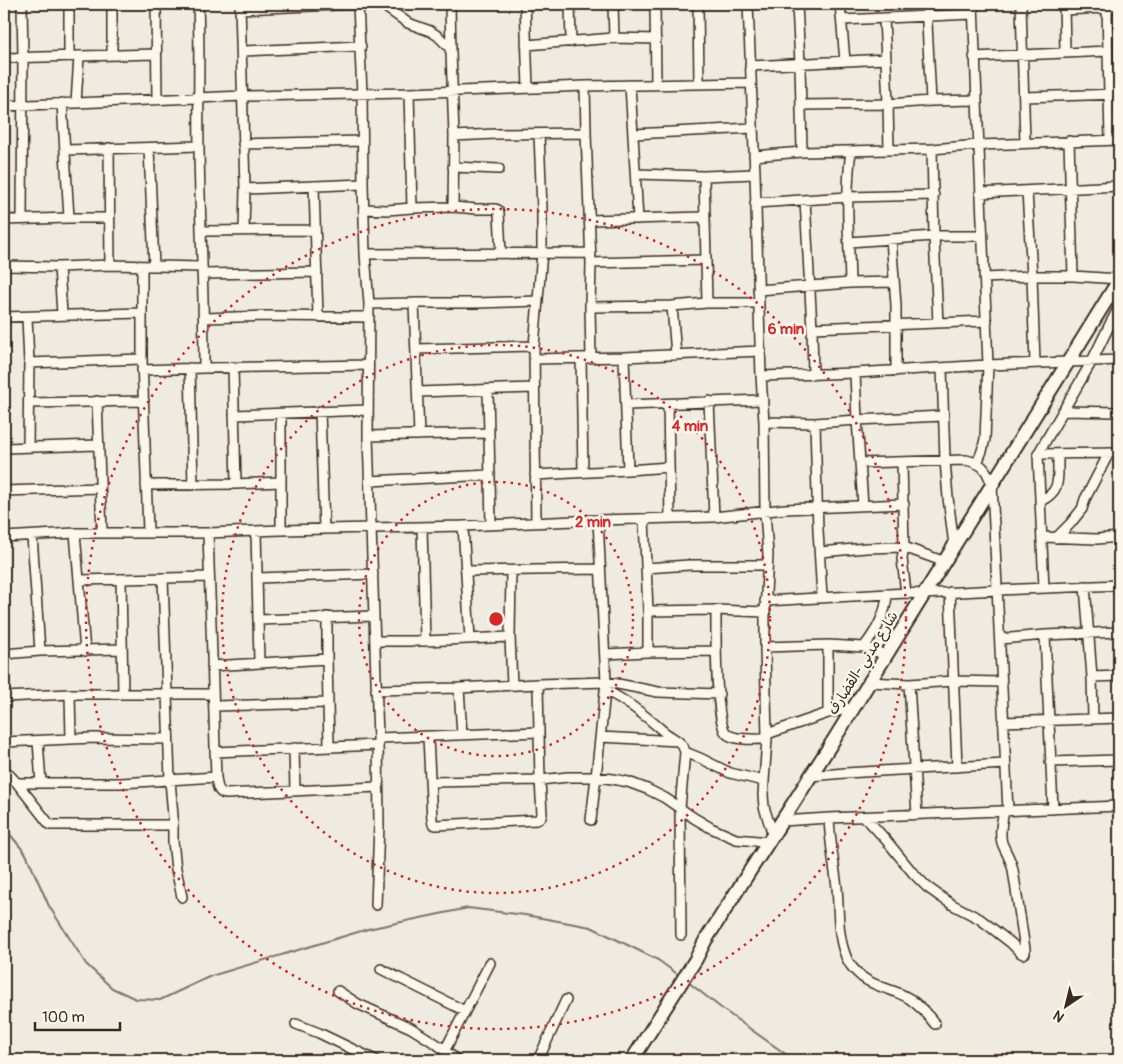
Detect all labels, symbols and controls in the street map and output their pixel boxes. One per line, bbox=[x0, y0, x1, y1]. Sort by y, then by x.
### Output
text: 6 min bbox=[768, 320, 805, 339]
text: 4 min bbox=[672, 417, 709, 436]
text: 2 min bbox=[575, 513, 611, 532]
street label: شارع مدني -القضارف bbox=[824, 608, 905, 720]
centre of rings bbox=[487, 610, 505, 628]
north arrow bbox=[1040, 982, 1090, 1032]
scale bar bbox=[35, 999, 120, 1031]
text: N bbox=[1050, 1007, 1068, 1026]
text: 100 m bbox=[42, 1008, 85, 1027]

